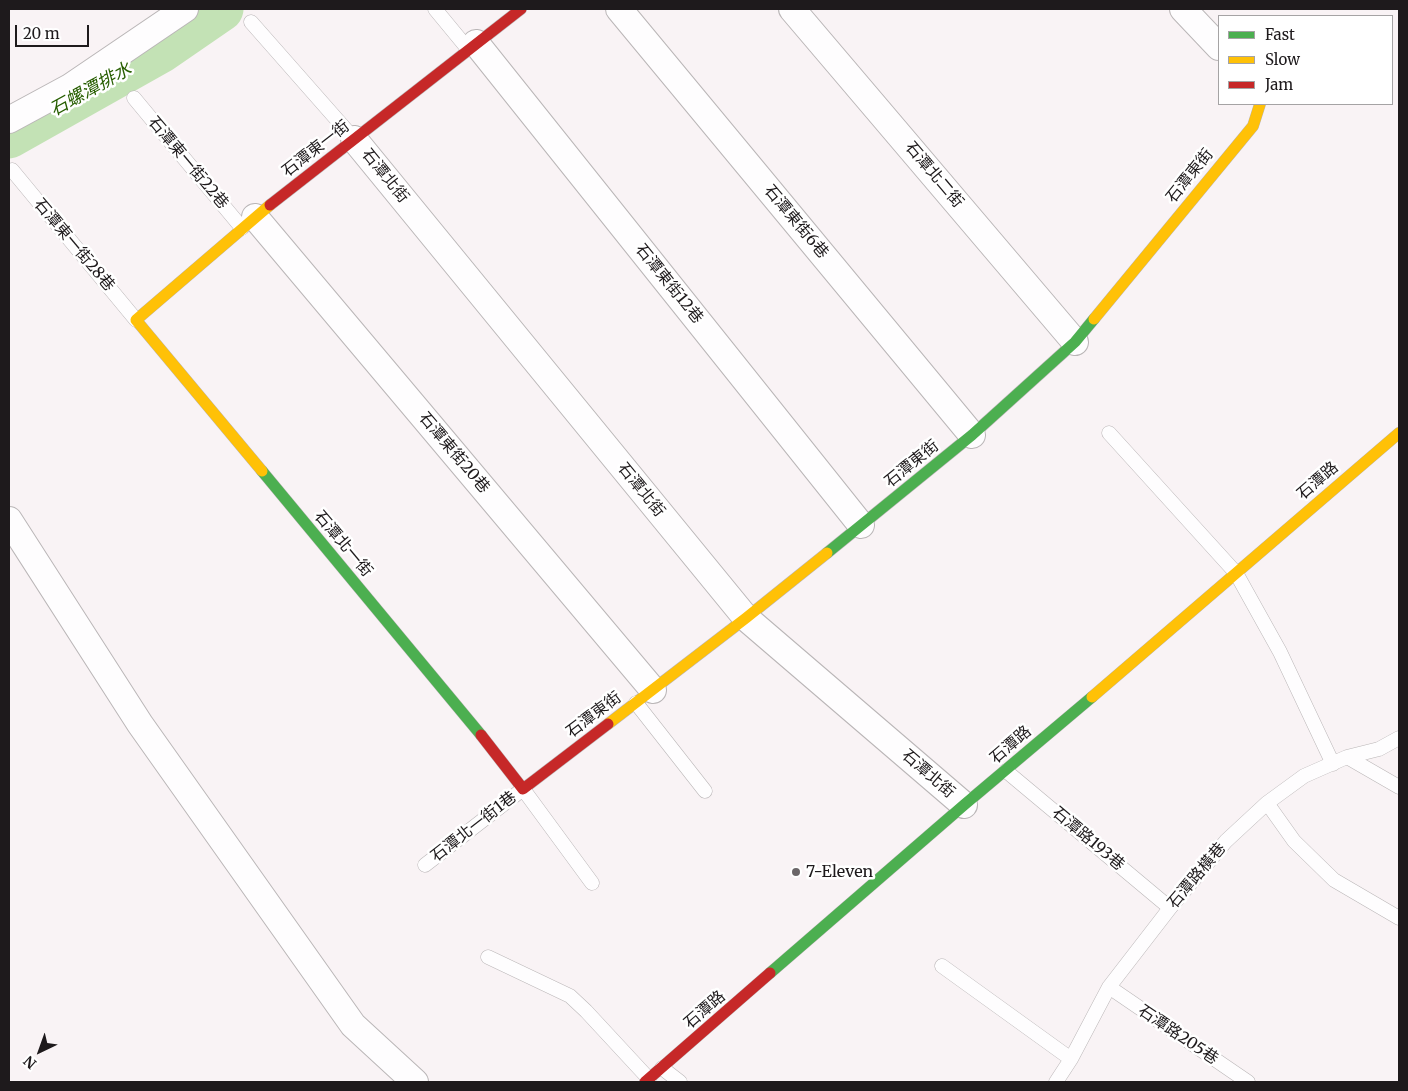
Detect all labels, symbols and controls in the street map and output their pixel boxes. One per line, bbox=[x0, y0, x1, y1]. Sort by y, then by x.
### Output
scale bar bbox=[18, 15, 91, 47]
legend bbox=[1218, 15, 1393, 105]
text: 20 m bbox=[23, 24, 60, 43]
text: Fast bbox=[1265, 25, 1295, 44]
text: Slow bbox=[1265, 50, 1300, 69]
water label: 石螺潭排水 bbox=[46, 59, 136, 121]
text: Jam bbox=[1265, 75, 1293, 94]
street label: 石潭東一街22巷 bbox=[144, 113, 232, 213]
street label: 石潭東一街 bbox=[279, 117, 353, 181]
street label: 石潭北二街 bbox=[901, 138, 967, 212]
street label: 石潭北街 bbox=[357, 145, 413, 207]
street label: 石潭東街 bbox=[1162, 145, 1218, 207]
street label: 石潭東街6巷 bbox=[760, 181, 832, 263]
street label: 石潭東一街28巷 bbox=[30, 195, 118, 295]
street label: 石潭東街12巷 bbox=[631, 240, 707, 328]
street label: 石潭東街20巷 bbox=[415, 409, 493, 497]
street label: 石潭東街 bbox=[881, 436, 943, 492]
street label: 石潭路 bbox=[1294, 458, 1342, 504]
street label: 石潭北街 bbox=[613, 459, 669, 521]
street label: 石潭北一街 bbox=[310, 507, 376, 581]
street label: 石潭東街 bbox=[563, 688, 625, 742]
street label: 石潭路 bbox=[987, 722, 1035, 768]
street label: 石潭北街 bbox=[898, 746, 958, 802]
street label: 石潭北一街1巷 bbox=[427, 788, 521, 866]
street label: 石潭路193巷 bbox=[1048, 803, 1128, 875]
street label: 石潭路橫巷 bbox=[1164, 839, 1230, 913]
place label: 7-Eleven bbox=[806, 862, 873, 882]
marker: 7-Eleven bbox=[790, 866, 802, 878]
street label: 石潭路 bbox=[681, 987, 729, 1033]
street label: 石潭路205巷 bbox=[1134, 1001, 1222, 1069]
north arrow bbox=[15, 1026, 65, 1076]
text: N bbox=[20, 1052, 40, 1073]

